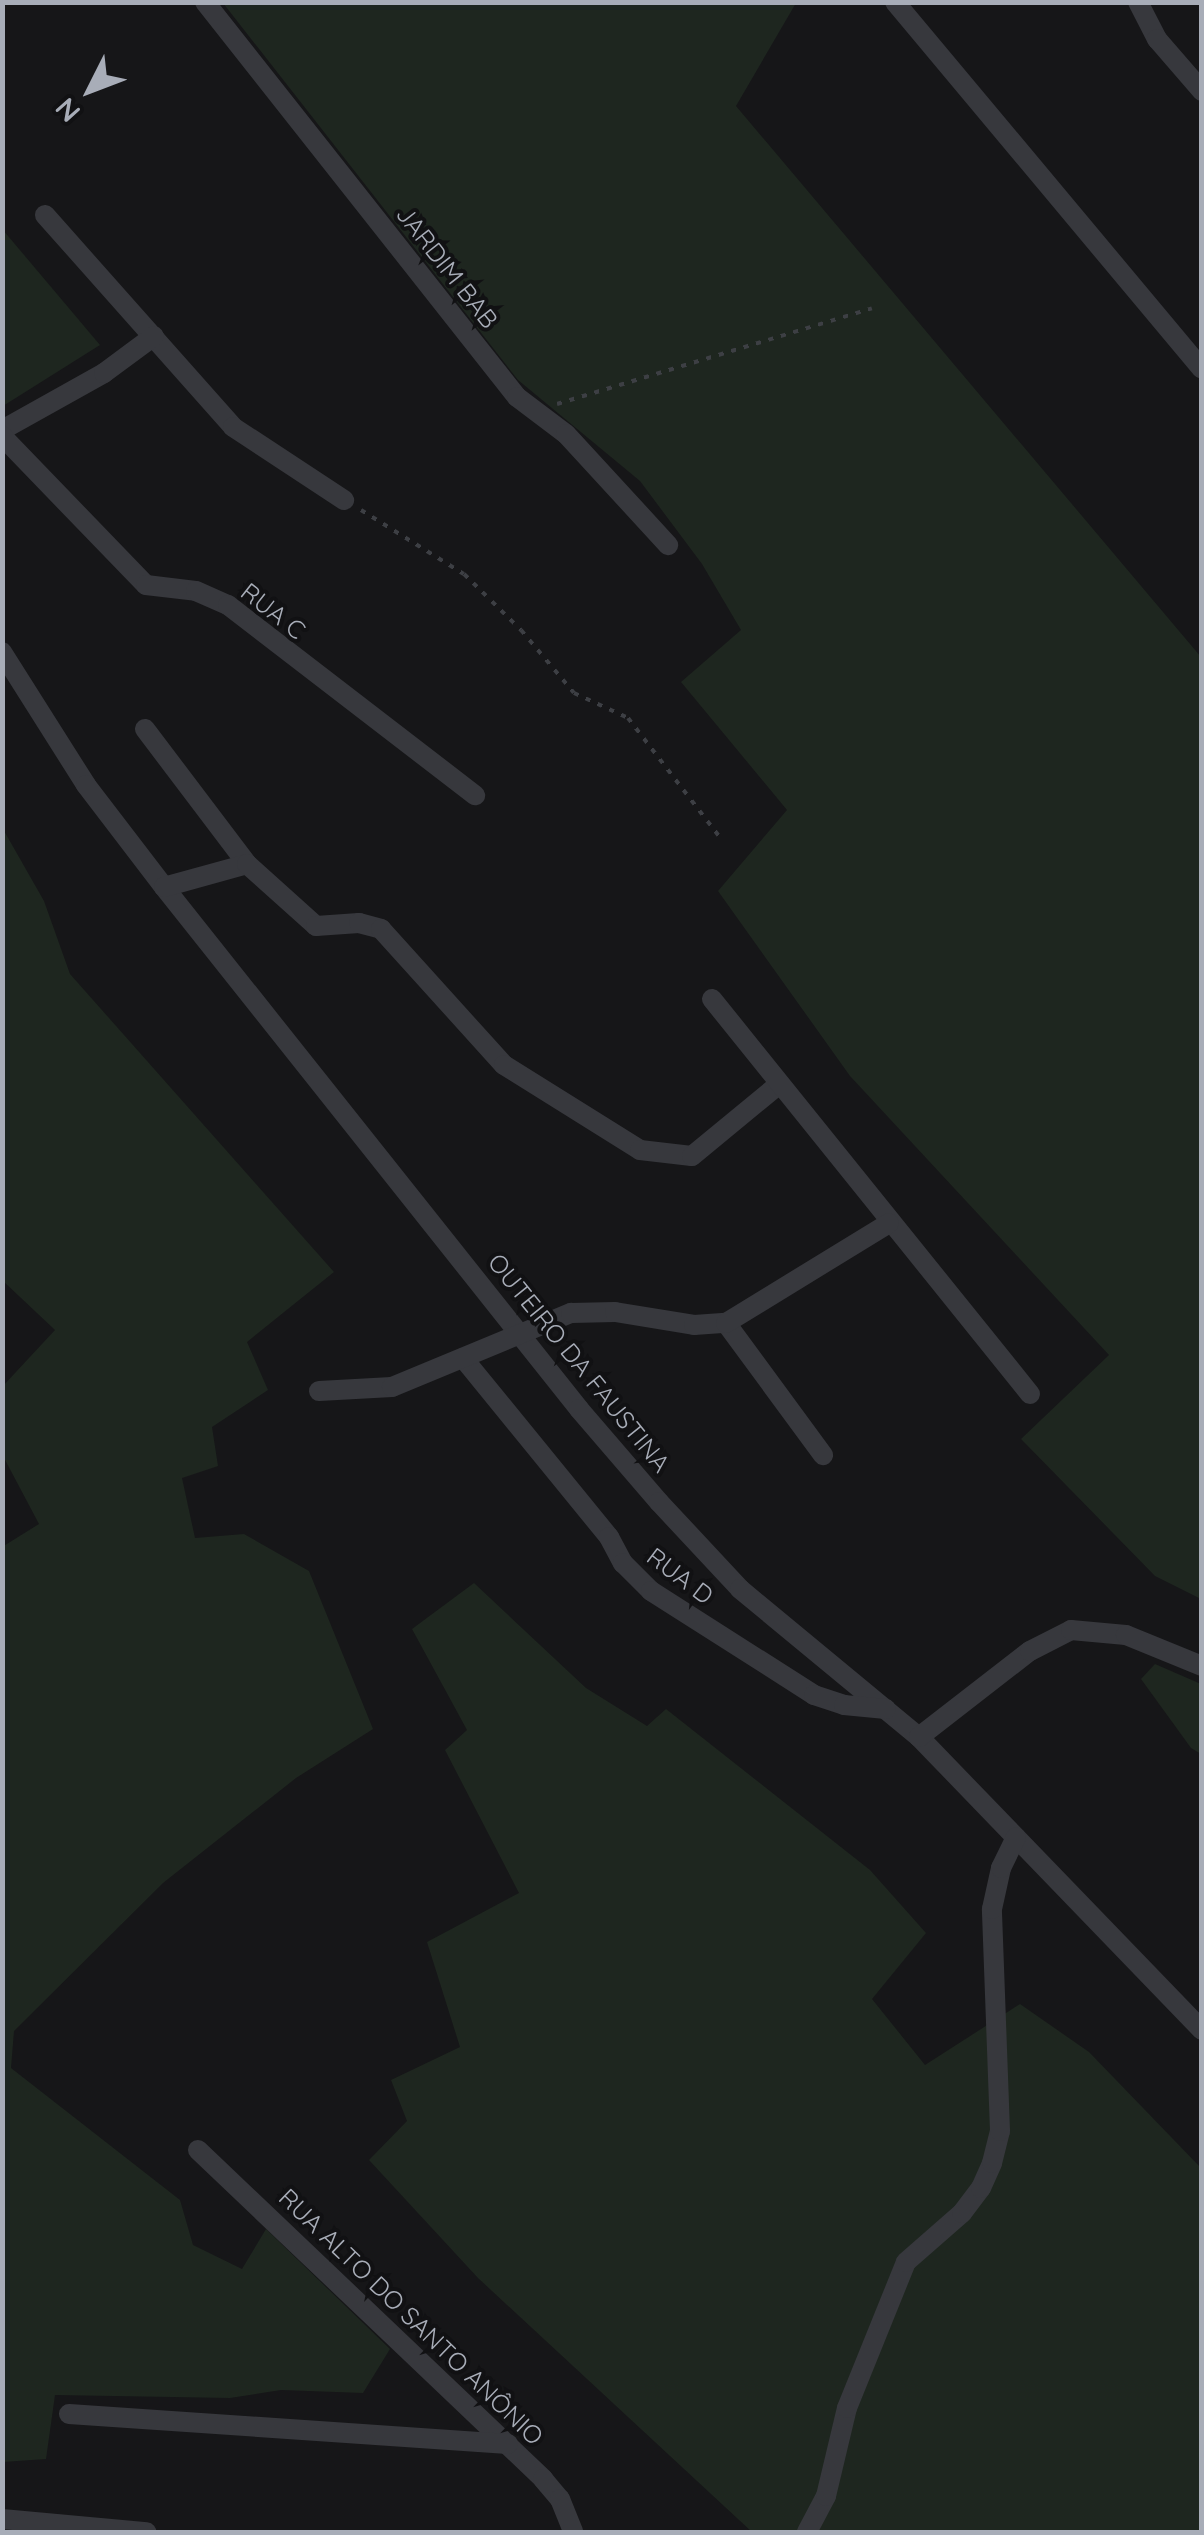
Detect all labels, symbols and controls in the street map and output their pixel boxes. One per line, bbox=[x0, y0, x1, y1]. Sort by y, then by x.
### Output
north arrow bbox=[40, 40, 140, 140]
text: N bbox=[47, 91, 87, 130]
street label: JARDIM BAB bbox=[390, 200, 504, 334]
street label: RUA C bbox=[235, 577, 311, 645]
street label: OUTEIRO DA FAUSTINA bbox=[482, 1248, 676, 1478]
street label: RUA D bbox=[641, 1541, 719, 1611]
street label: RUA ALTO DO SANTO ANÔNIO bbox=[273, 2183, 549, 2451]

